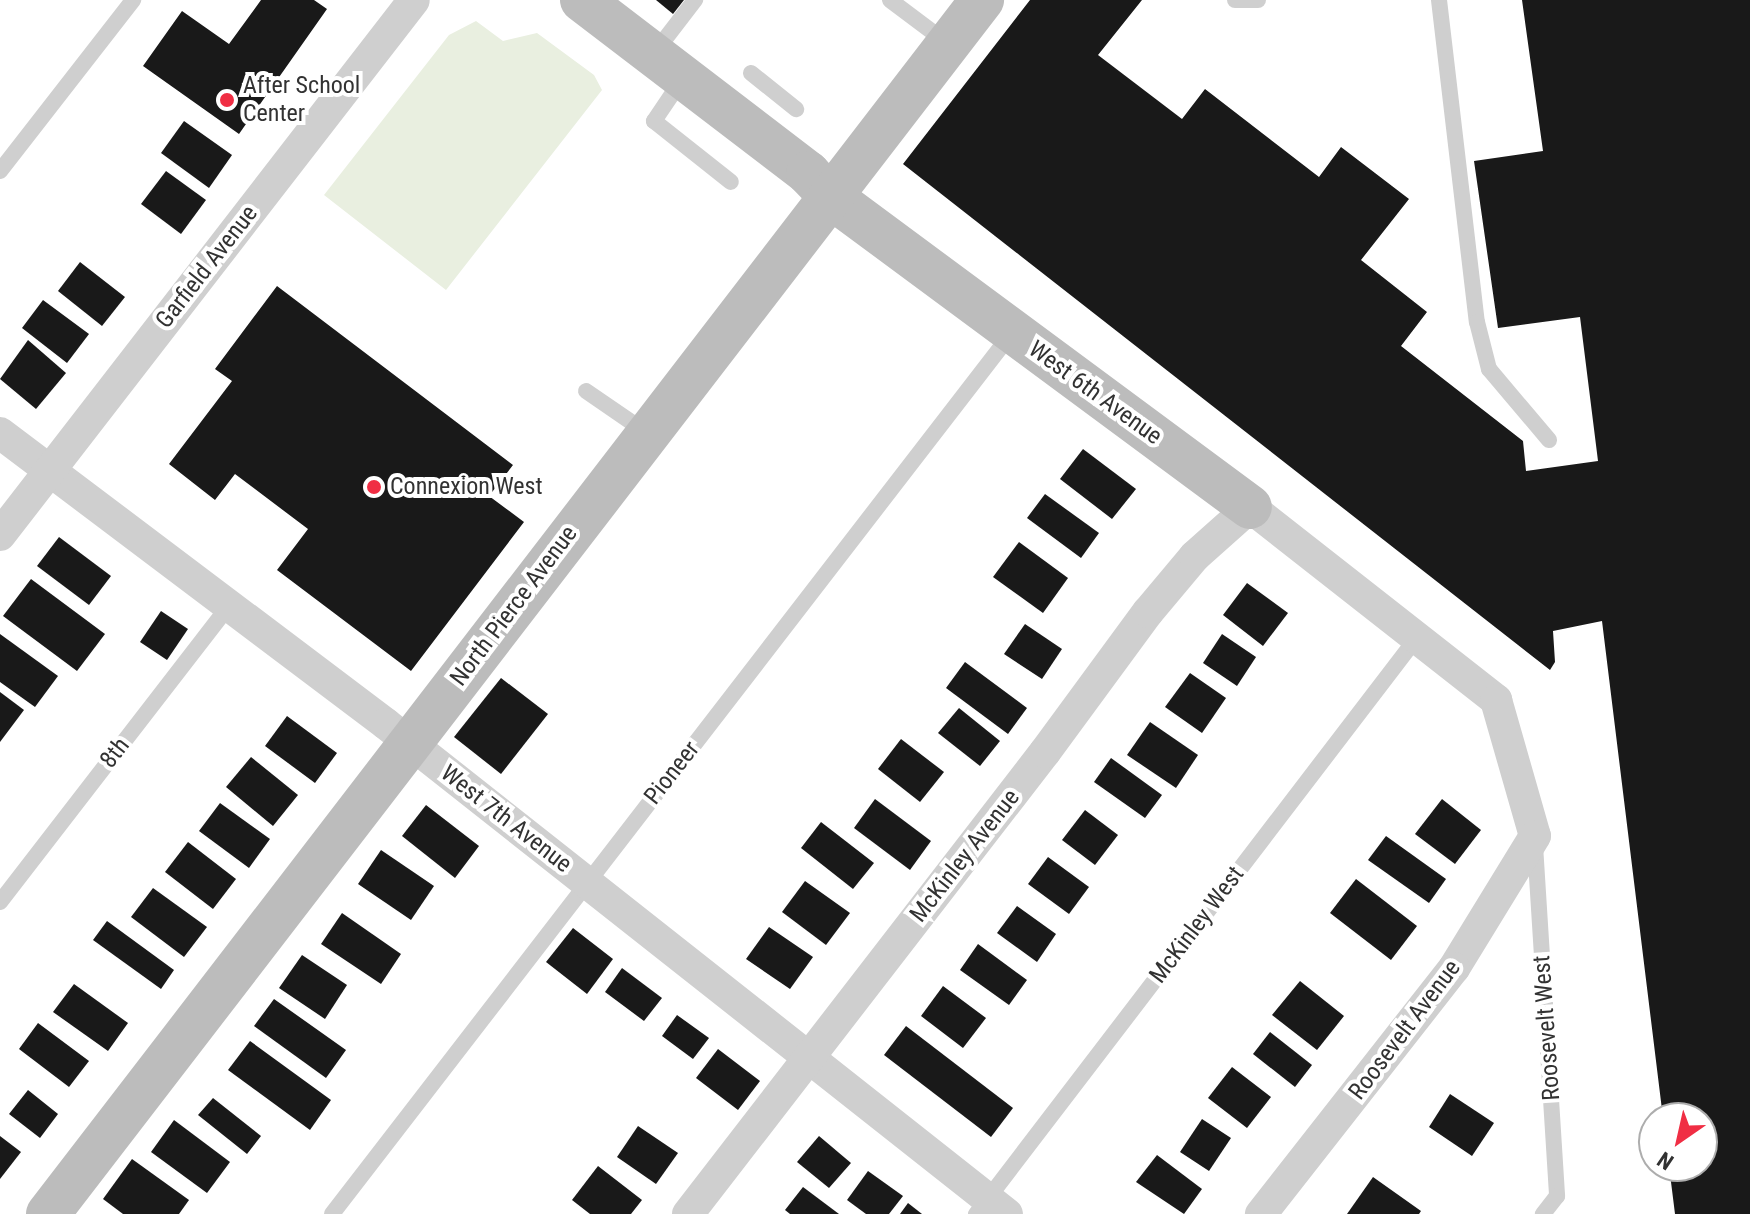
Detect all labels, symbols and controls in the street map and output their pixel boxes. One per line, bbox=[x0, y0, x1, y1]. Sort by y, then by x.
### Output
place label: After School Center bbox=[243, 72, 360, 128]
marker: After School Center bbox=[218, 91, 236, 109]
street label: Garfield Avenue bbox=[150, 200, 264, 334]
street label: West 6th Avenue bbox=[1023, 335, 1167, 451]
place label: Connexion West bbox=[390, 473, 543, 501]
marker: Connexion West bbox=[365, 478, 383, 496]
street label: North Pierce Avenue bbox=[444, 520, 584, 692]
street label: 8th bbox=[94, 732, 136, 774]
street label: Pioneer bbox=[638, 736, 706, 810]
street label: West 7th Avenue bbox=[435, 759, 577, 879]
street label: McKinley Avenue bbox=[904, 784, 1026, 928]
street label: McKinley West bbox=[1144, 861, 1250, 989]
street label: Roosevelt Avenue bbox=[1343, 954, 1467, 1106]
street label: Roosevelt West bbox=[1528, 954, 1566, 1102]
north arrow bbox=[1638, 1102, 1718, 1182]
text: N bbox=[1653, 1147, 1678, 1175]

